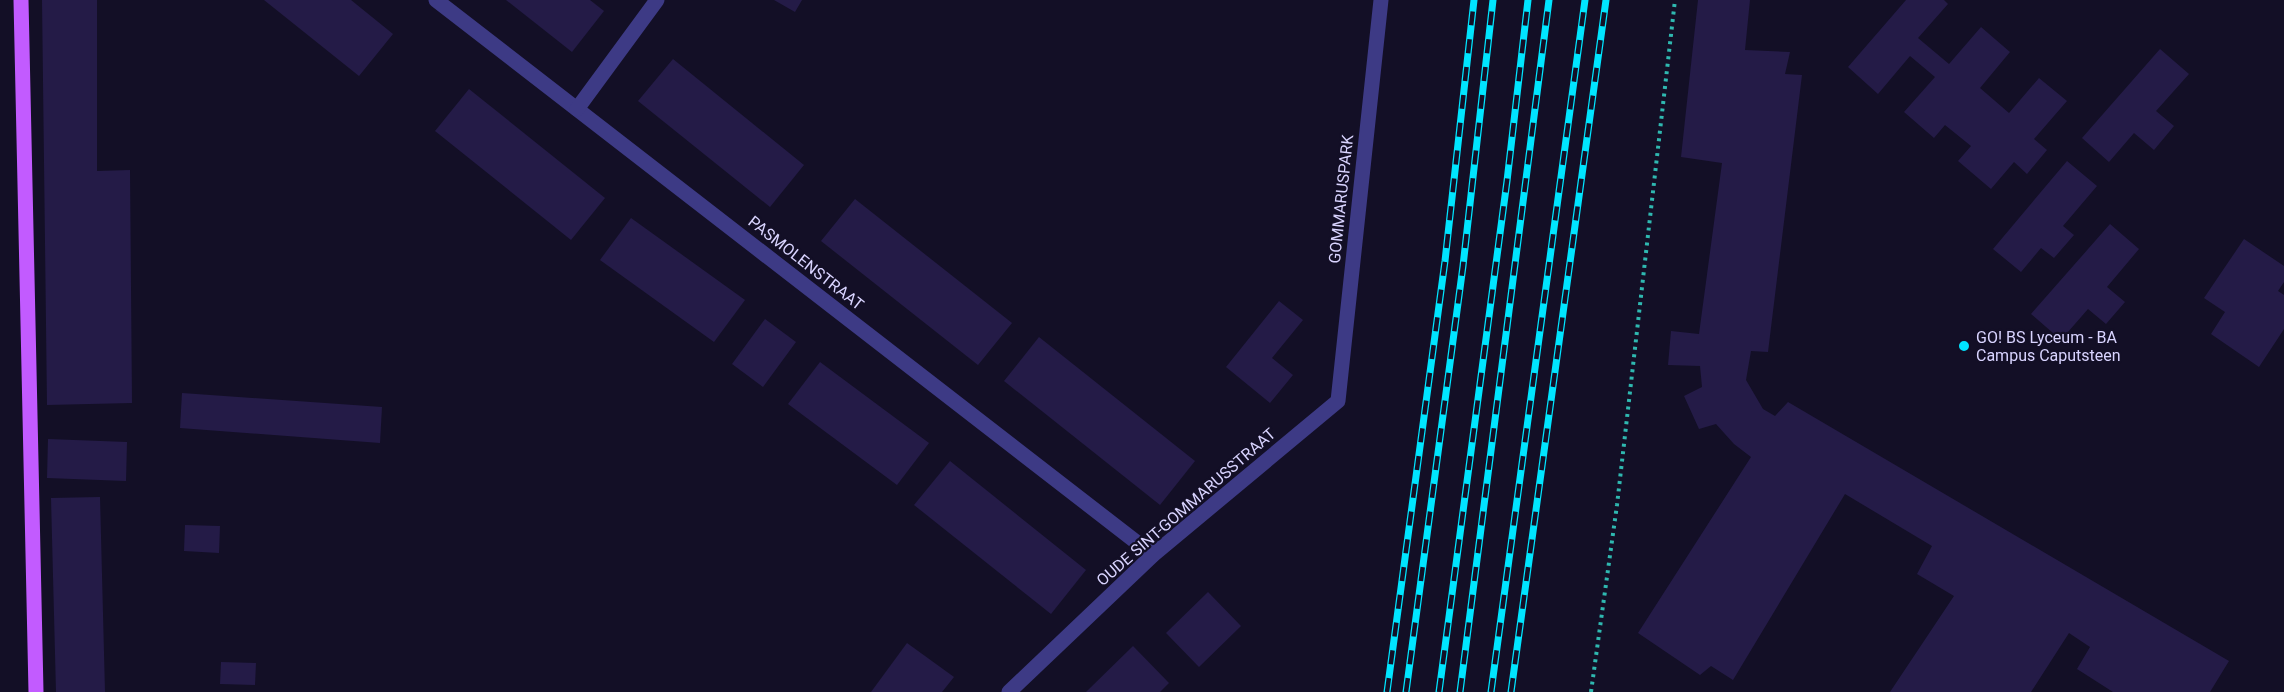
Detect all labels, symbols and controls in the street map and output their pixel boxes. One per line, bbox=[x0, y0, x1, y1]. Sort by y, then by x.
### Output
street label: GOMMARUSPARK bbox=[1325, 133, 1357, 264]
street label: PASMOLENSTRAAT bbox=[744, 212, 868, 314]
place label: GO! BS Lyceum - BA Campus Caputsteen bbox=[1976, 328, 2121, 365]
marker: GO! BS Lyceum - BA Campus Caputsteen bbox=[1957, 339, 1971, 353]
street label: OUDE SINT-GOMMARUSSTRAAT bbox=[1093, 424, 1280, 590]

